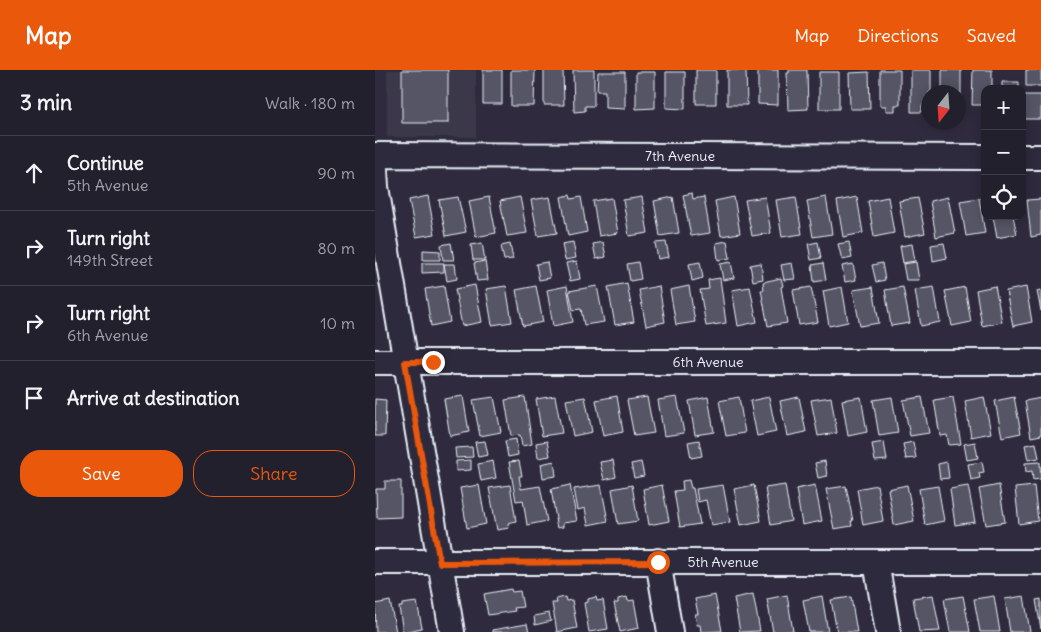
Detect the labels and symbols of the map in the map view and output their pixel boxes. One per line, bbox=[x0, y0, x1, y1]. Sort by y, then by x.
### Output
north arrow bbox=[921, 85, 966, 130]
street label: 7th Avenue bbox=[645, 147, 715, 165]
route end bbox=[422, 351, 445, 374]
street label: 6th Avenue bbox=[672, 353, 744, 371]
route start bbox=[647, 551, 670, 574]
street label: 5th Avenue bbox=[687, 553, 759, 571]

